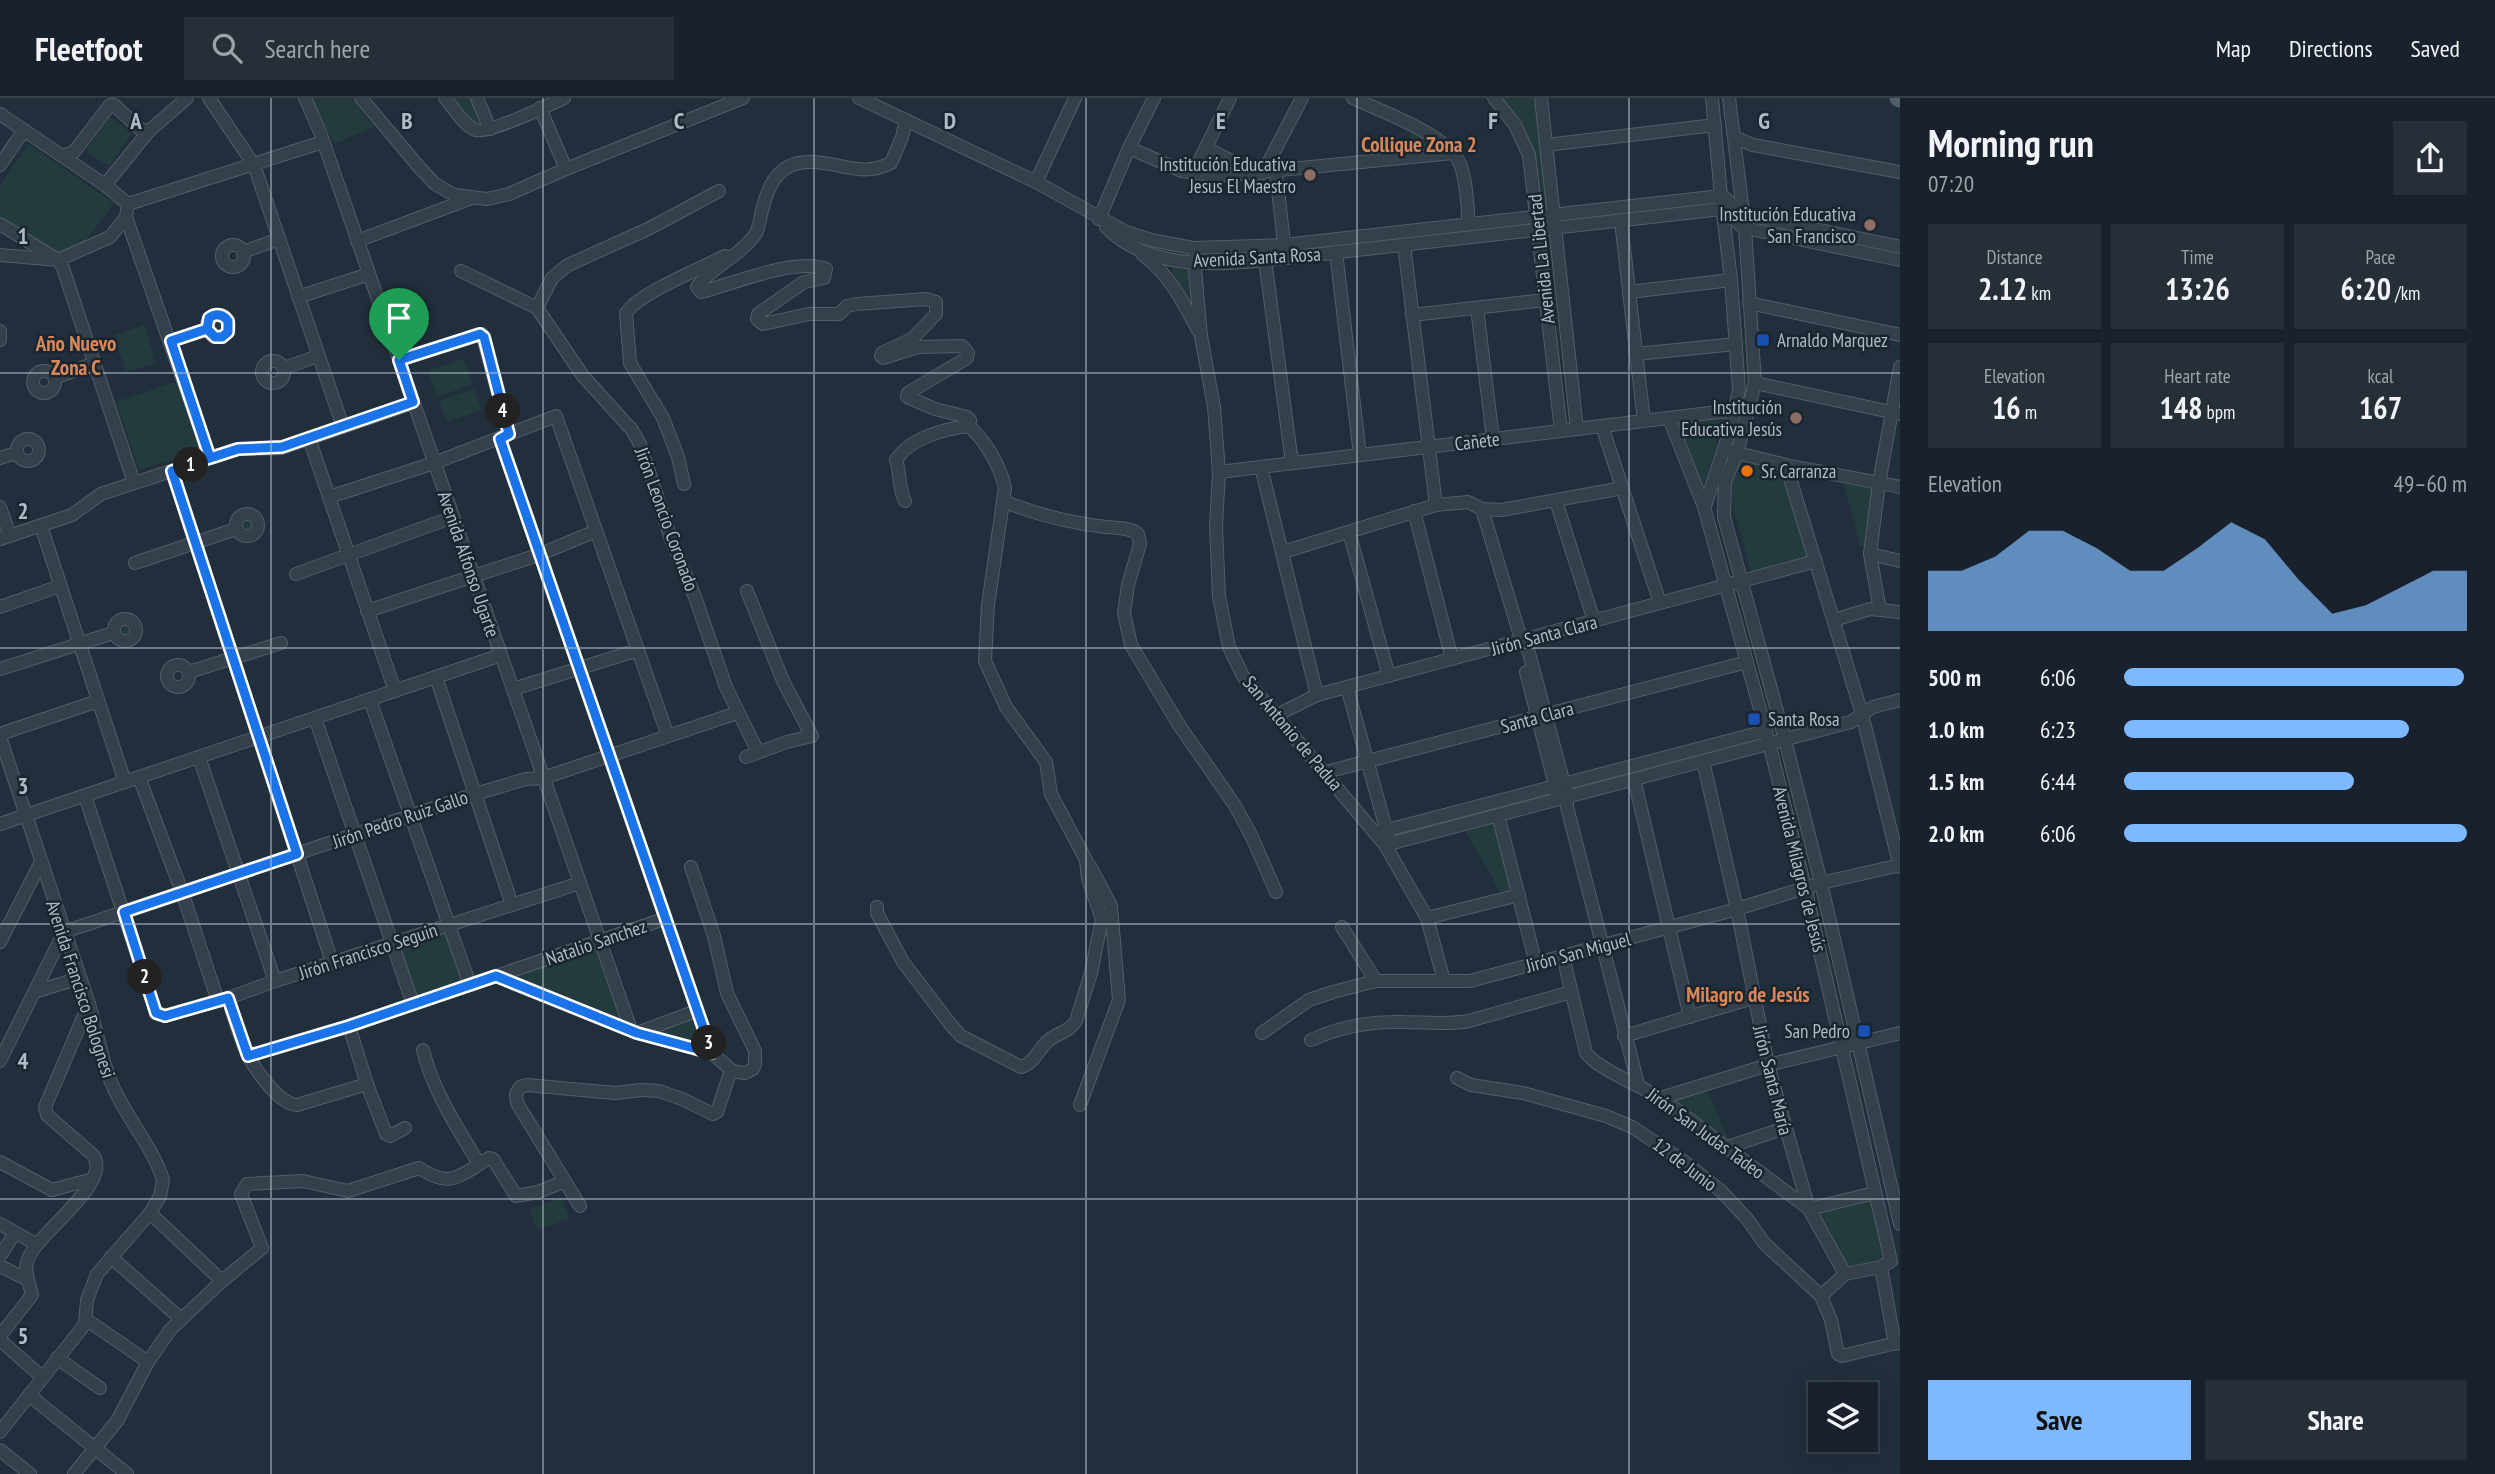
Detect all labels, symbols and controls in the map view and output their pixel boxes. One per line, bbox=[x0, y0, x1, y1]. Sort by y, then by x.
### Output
search box bbox=[184, 17, 674, 80]
text: Fleetfoot bbox=[35, 27, 142, 70]
icon: search bbox=[208, 29, 246, 67]
text: Search here bbox=[264, 32, 370, 65]
text: Map bbox=[2216, 33, 2251, 64]
text: Directions bbox=[2289, 33, 2373, 64]
text: Saved bbox=[2411, 33, 2460, 64]
text: A bbox=[129, 106, 142, 135]
text: B bbox=[401, 106, 413, 135]
text: C bbox=[674, 106, 685, 135]
text: D bbox=[944, 106, 956, 135]
text: E bbox=[1216, 106, 1226, 135]
text: F bbox=[1488, 106, 1498, 135]
text: G bbox=[1758, 106, 1770, 135]
text: Morning run bbox=[1928, 118, 2094, 167]
button: share bbox=[2393, 121, 2467, 195]
district label: Collique Zona 2 bbox=[1361, 131, 1477, 158]
place label: Institución Educativa Jesus El Maestro bbox=[1159, 152, 1296, 198]
marker: Institución Educativa Jesus El Maestro bbox=[1302, 167, 1318, 183]
text: 07:20 bbox=[1928, 169, 1974, 198]
street label: Avenida La Libertad bbox=[1522, 193, 1560, 325]
place label: Institución Educativa San Francisco bbox=[1719, 202, 1856, 248]
marker: Institución Educativa San Francisco bbox=[1862, 217, 1878, 233]
text: 1 bbox=[18, 221, 29, 250]
street label: Avenida Santa Rosa bbox=[1193, 242, 1321, 272]
text: Distance bbox=[1987, 245, 2042, 269]
text: Time bbox=[2181, 245, 2214, 269]
text: Pace bbox=[2366, 245, 2395, 269]
text: 2.12 bbox=[1978, 269, 2027, 308]
text: 13:26 bbox=[2165, 269, 2230, 308]
text: 6:20 bbox=[2341, 269, 2391, 308]
text: km bbox=[2027, 281, 2051, 305]
text: /km bbox=[2391, 281, 2420, 305]
pin bbox=[369, 288, 429, 360]
icon: arrive bbox=[380, 299, 418, 337]
place label: Arnaldo Marquez bbox=[1777, 328, 1888, 352]
district label: Año Nuevo Zona C bbox=[35, 330, 116, 381]
marker: Arnaldo Marquez bbox=[1755, 332, 1771, 348]
text: Elevation bbox=[1984, 364, 2045, 388]
text: Heart rate bbox=[2164, 364, 2231, 388]
text: kcal bbox=[2368, 364, 2393, 388]
text: 16 bbox=[1992, 388, 2021, 427]
text: 148 bbox=[2160, 388, 2203, 427]
text: 167 bbox=[2359, 388, 2402, 427]
pin: 4 bbox=[486, 394, 520, 428]
place label: Institución Educativa Jesús bbox=[1681, 395, 1782, 441]
text: 4 bbox=[498, 398, 507, 422]
text: m bbox=[2021, 400, 2037, 424]
text: bpm bbox=[2203, 400, 2235, 424]
marker: Institución Educativa Jesús bbox=[1788, 410, 1804, 426]
street label: Cañete bbox=[1453, 426, 1501, 456]
street label: Jirón Leoncio Coronado bbox=[630, 443, 704, 594]
pin: 1 bbox=[174, 448, 208, 482]
text: 1 bbox=[186, 452, 195, 476]
place label: Sr. Carranza bbox=[1761, 459, 1836, 483]
marker: Sr. Carranza bbox=[1739, 463, 1755, 479]
text: Elevation bbox=[1928, 469, 2002, 498]
text: 49–60 m bbox=[2394, 469, 2467, 498]
street label: Avenida Alfonso Ugarte bbox=[433, 488, 505, 640]
text: 2 bbox=[18, 496, 29, 525]
street label: Jirón Santa Clara bbox=[1487, 609, 1600, 661]
text: 500 m bbox=[1928, 663, 1981, 692]
text: 6:06 bbox=[2040, 663, 2076, 692]
street label: San Antonio de Padua bbox=[1238, 671, 1348, 795]
street label: Santa Clara bbox=[1498, 696, 1576, 738]
place label: Santa Rosa bbox=[1768, 707, 1840, 731]
marker: Santa Rosa bbox=[1746, 711, 1762, 727]
text: 1.0 km bbox=[1928, 715, 1984, 744]
text: 6:23 bbox=[2040, 715, 2076, 744]
text: 1.5 km bbox=[1928, 767, 1984, 796]
text: 6:44 bbox=[2040, 767, 2076, 796]
text: 3 bbox=[18, 771, 29, 800]
street label: Avenida Milagros de Jesús bbox=[1768, 784, 1832, 954]
street label: Jirón Pedro Ruiz Gallo bbox=[328, 785, 471, 854]
text: 2.0 km bbox=[1928, 819, 1984, 848]
text: 6:06 bbox=[2040, 819, 2076, 848]
street label: Avenida Francisco Bolognesi bbox=[41, 897, 121, 1081]
street label: Natalio Sanchez bbox=[542, 913, 650, 970]
street label: Jirón Francisco Seguin bbox=[295, 917, 440, 985]
street label: Jirón San Miguel bbox=[1522, 926, 1634, 978]
pin: 2 bbox=[128, 960, 162, 994]
text: 2 bbox=[140, 964, 149, 988]
district label: Milagro de Jesús bbox=[1686, 981, 1810, 1008]
place label: San Pedro bbox=[1784, 1019, 1850, 1043]
street label: Jirón Santa María bbox=[1748, 1022, 1798, 1137]
marker: San Pedro bbox=[1856, 1023, 1872, 1039]
pin: 3 bbox=[692, 1026, 726, 1060]
text: 3 bbox=[704, 1030, 713, 1054]
text: 4 bbox=[18, 1046, 29, 1075]
street label: Jirón San Judas Tadeo bbox=[1642, 1082, 1770, 1184]
street label: 12 de Junio bbox=[1648, 1132, 1722, 1196]
text: 5 bbox=[18, 1321, 29, 1350]
button: Save bbox=[1928, 1380, 2191, 1460]
button: Share bbox=[2205, 1380, 2467, 1460]
map controls bbox=[1808, 1382, 1878, 1452]
button: layers bbox=[1808, 1382, 1878, 1452]

